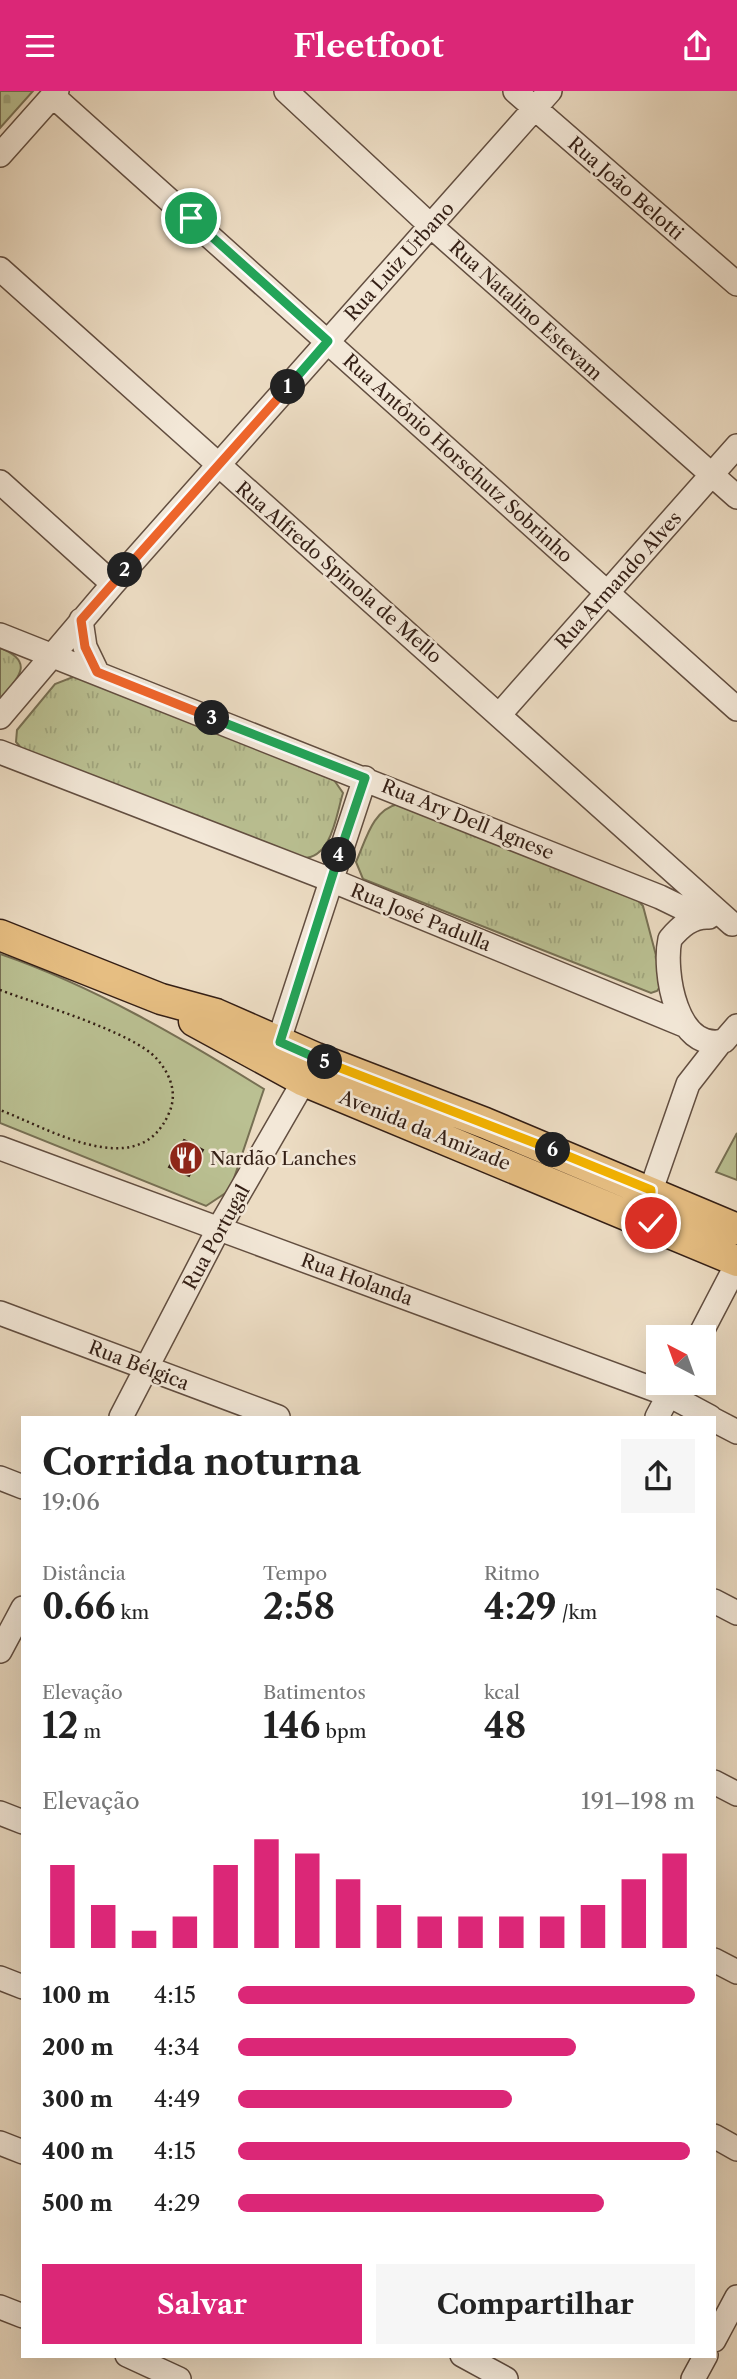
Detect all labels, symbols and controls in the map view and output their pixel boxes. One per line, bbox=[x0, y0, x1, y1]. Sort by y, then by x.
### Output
text: Fleetfoot bbox=[293, 26, 444, 65]
icon: menu bbox=[21, 27, 59, 65]
icon: share bbox=[678, 27, 716, 65]
street label: Rua João Belotti bbox=[563, 132, 688, 245]
pin bbox=[161, 188, 221, 248]
street label: Rua Luiz Urbano bbox=[340, 197, 459, 326]
icon: arrive bbox=[172, 199, 210, 237]
street label: Rua Natalino Estevam bbox=[444, 236, 607, 385]
street label: Rua Antônio Horschutz Sobrinho bbox=[338, 349, 577, 568]
pin: 1 bbox=[270, 369, 306, 405]
text: 1 bbox=[283, 375, 292, 398]
street label: Rua Alfredo Spinola de Mello bbox=[231, 477, 446, 668]
street label: Rua Armando Alves bbox=[551, 507, 686, 654]
pin: 2 bbox=[108, 553, 142, 587]
text: 2 bbox=[119, 558, 130, 581]
pin: 3 bbox=[194, 701, 230, 735]
text: 3 bbox=[206, 706, 217, 729]
street label: Rua Ary Dell Agnese bbox=[378, 774, 557, 865]
pin: 4 bbox=[322, 837, 356, 873]
text: 4 bbox=[333, 843, 344, 866]
street label: Rua José Padulla bbox=[347, 879, 494, 956]
pin: 5 bbox=[308, 1045, 342, 1079]
text: 5 bbox=[319, 1050, 330, 1073]
street label: Avenida da Amizade bbox=[335, 1085, 514, 1175]
pin: 6 bbox=[536, 1133, 570, 1167]
text: 6 bbox=[547, 1138, 558, 1161]
restaurant icon: Nardão Lanches bbox=[167, 1139, 205, 1177]
place label: Nardão Lanches bbox=[210, 1147, 356, 1170]
street label: Rua Portugal bbox=[178, 1181, 255, 1294]
pin bbox=[621, 1193, 681, 1253]
icon: check bbox=[632, 1204, 670, 1242]
street label: Rua Holanda bbox=[298, 1249, 416, 1310]
north arrow bbox=[646, 1325, 716, 1395]
map controls bbox=[646, 1325, 716, 1395]
street label: Rua Bélgica bbox=[85, 1336, 192, 1395]
text: Corrida noturna bbox=[42, 1438, 361, 1485]
button: share bbox=[621, 1439, 695, 1513]
text: 19:06 bbox=[42, 1488, 100, 1516]
text: Distância bbox=[42, 1562, 126, 1585]
text: Tempo bbox=[263, 1562, 327, 1585]
text: Ritmo bbox=[484, 1562, 540, 1585]
text: 0.66 bbox=[42, 1585, 115, 1628]
text: 2:58 bbox=[263, 1585, 335, 1628]
text: 4:29 bbox=[484, 1585, 557, 1628]
text: km bbox=[115, 1601, 149, 1624]
text: /km bbox=[557, 1601, 597, 1624]
text: Elevação bbox=[42, 1681, 123, 1704]
text: Batimentos bbox=[263, 1681, 366, 1704]
text: kcal bbox=[484, 1681, 520, 1704]
text: 12 bbox=[42, 1704, 78, 1747]
text: 146 bbox=[263, 1704, 320, 1747]
text: 48 bbox=[484, 1704, 526, 1747]
text: m bbox=[78, 1720, 101, 1743]
text: bpm bbox=[320, 1720, 366, 1743]
text: Elevação bbox=[42, 1787, 140, 1815]
text: 191–198 m bbox=[581, 1787, 695, 1815]
text: 100 m bbox=[42, 1981, 110, 2009]
text: 4:15 bbox=[154, 1981, 196, 2009]
text: 200 m bbox=[42, 2033, 114, 2061]
text: 4:34 bbox=[154, 2033, 200, 2061]
text: 300 m bbox=[42, 2085, 113, 2113]
text: 4:49 bbox=[154, 2085, 201, 2113]
text: 400 m bbox=[42, 2137, 114, 2165]
text: 4:15 bbox=[154, 2137, 196, 2165]
text: 500 m bbox=[42, 2189, 113, 2217]
text: 4:29 bbox=[154, 2189, 200, 2217]
button: Salvar bbox=[42, 2264, 362, 2344]
button: Compartilhar bbox=[376, 2264, 695, 2344]

